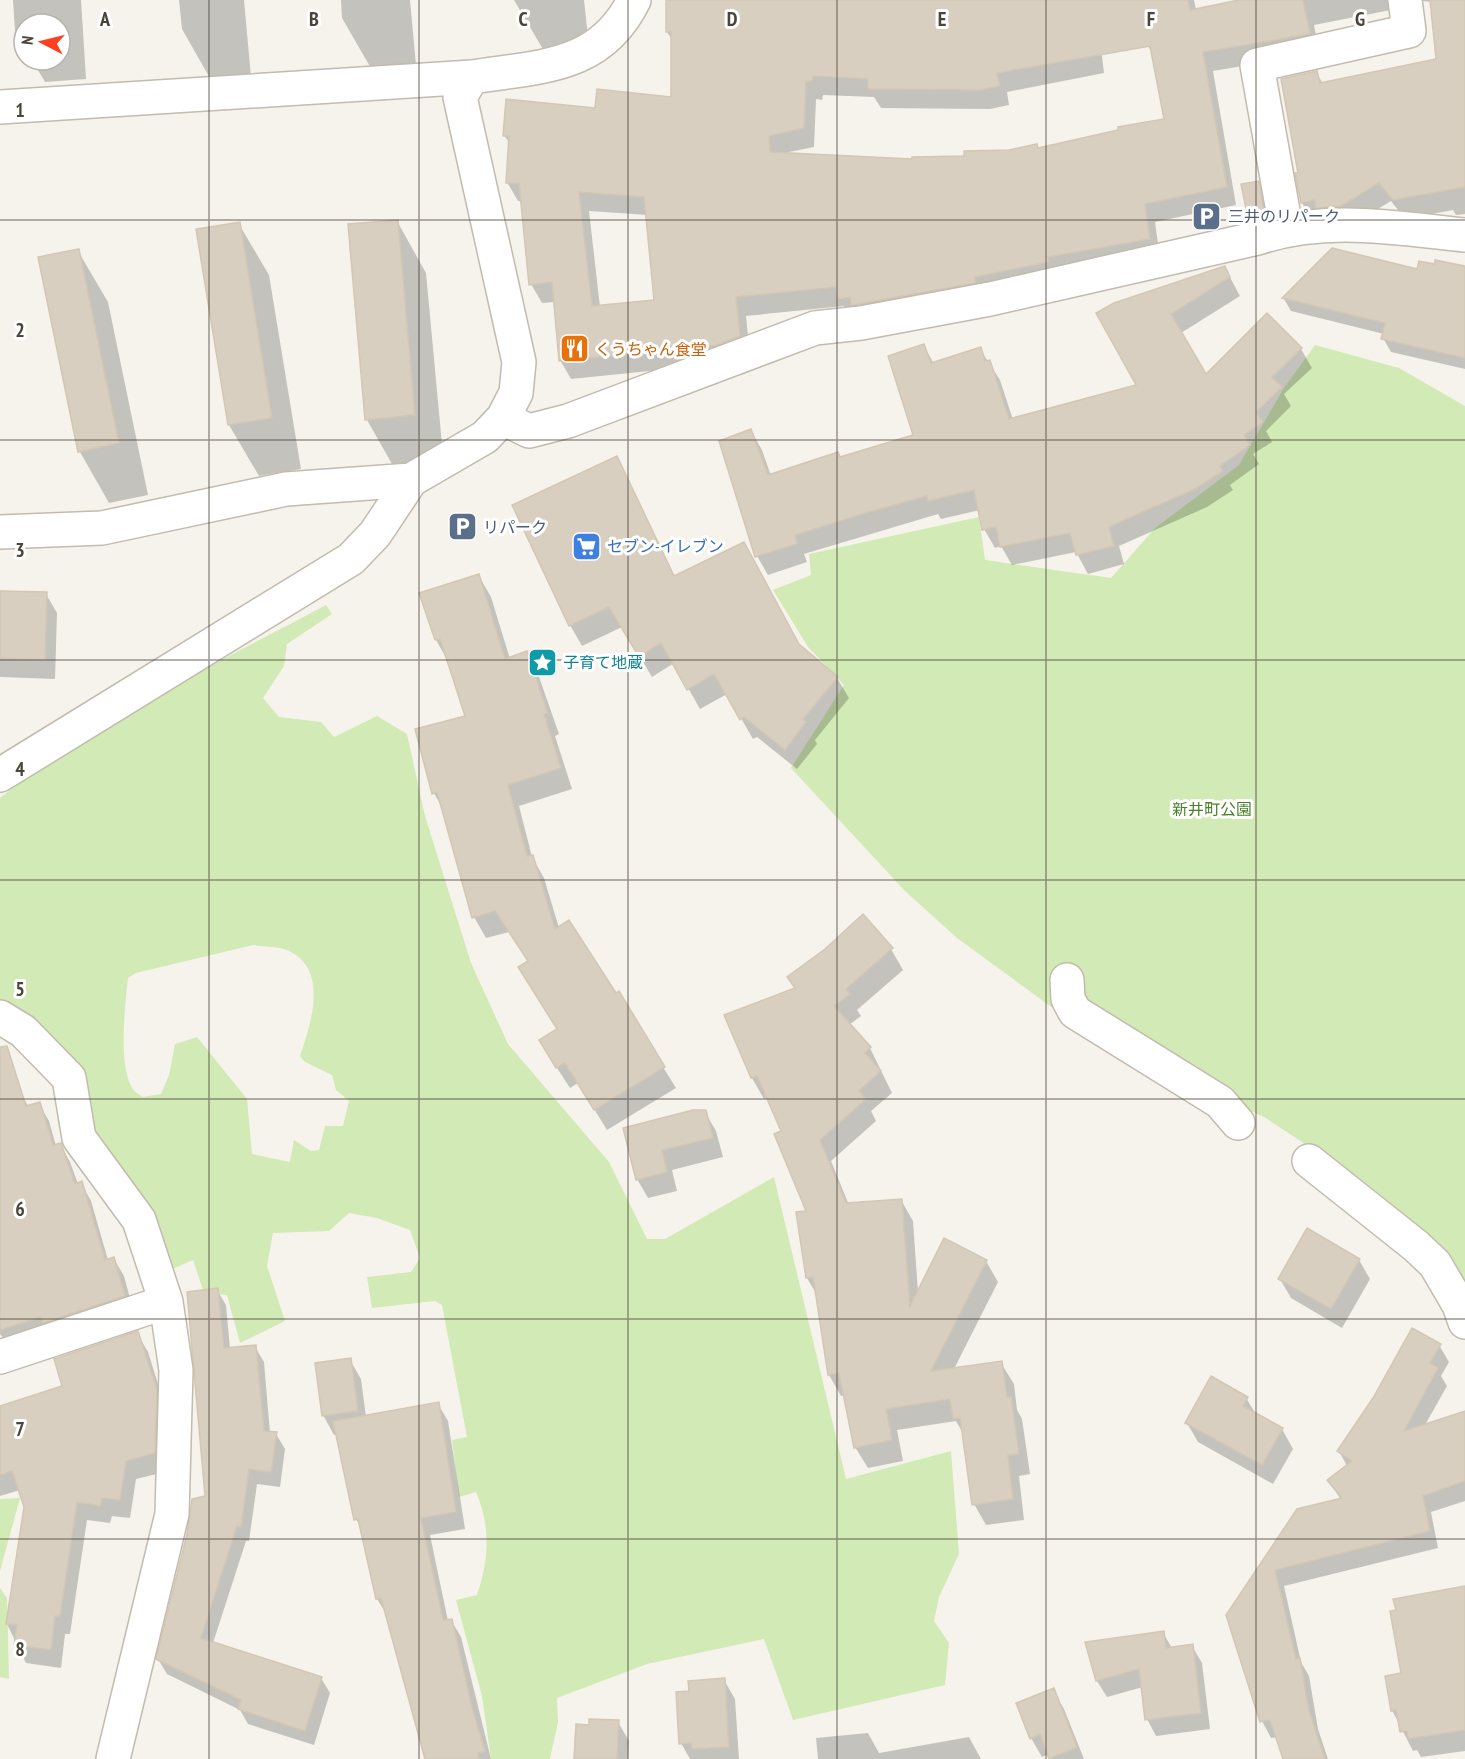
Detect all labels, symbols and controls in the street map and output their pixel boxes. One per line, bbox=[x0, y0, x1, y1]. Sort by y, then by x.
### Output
text: A bbox=[99, 6, 111, 32]
text: B bbox=[309, 6, 319, 32]
text: C bbox=[518, 6, 528, 32]
text: D bbox=[727, 6, 738, 32]
text: E bbox=[938, 6, 946, 32]
text: F bbox=[1147, 6, 1155, 32]
text: G bbox=[1355, 6, 1365, 32]
north arrow bbox=[12, 12, 72, 72]
text: N bbox=[17, 35, 38, 46]
text: 1 bbox=[15, 97, 25, 123]
parking icon: 三井のリパーク bbox=[1191, 200, 1223, 232]
place label: 三井のリパーク bbox=[1228, 206, 1340, 226]
text: 2 bbox=[15, 317, 25, 343]
restaurant icon: くうちゃん食堂 bbox=[558, 333, 590, 365]
place label: くうちゃん食堂 bbox=[595, 339, 707, 359]
parking icon: リパーク bbox=[446, 511, 478, 543]
place label: リパーク bbox=[483, 517, 547, 537]
supermarket icon: セブン-イレブン bbox=[570, 530, 602, 562]
place label: セブン-イレブン bbox=[607, 536, 724, 556]
text: 3 bbox=[15, 537, 25, 563]
place icon: 子育て地蔵 bbox=[526, 646, 558, 678]
place label: 子育て地蔵 bbox=[563, 652, 643, 672]
text: 4 bbox=[15, 756, 25, 782]
park label: 新井町公園 bbox=[1172, 799, 1252, 819]
text: 5 bbox=[15, 976, 25, 1002]
text: 6 bbox=[15, 1196, 25, 1222]
text: 7 bbox=[15, 1416, 25, 1442]
text: 8 bbox=[15, 1636, 25, 1662]

